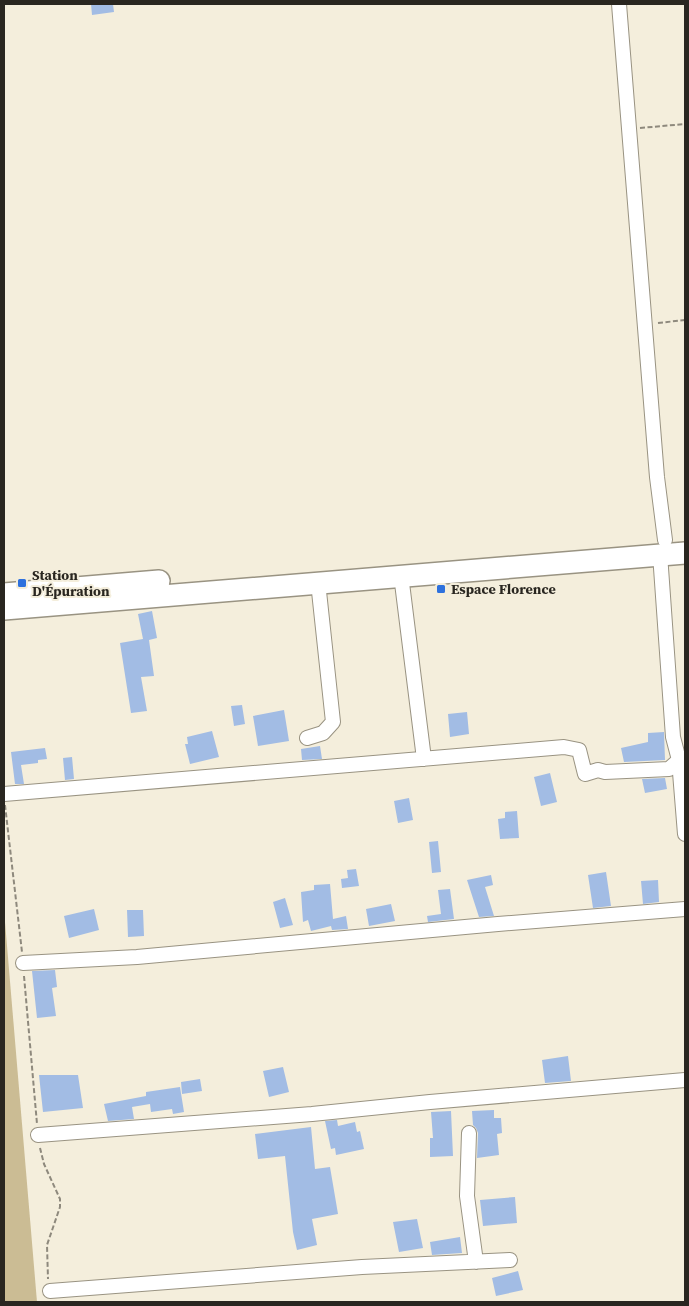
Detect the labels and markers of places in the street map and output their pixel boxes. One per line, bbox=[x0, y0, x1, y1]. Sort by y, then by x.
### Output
place label: Station D'Épuration bbox=[32, 565, 110, 601]
marker: Station D'Épuration bbox=[16, 577, 28, 589]
place label: Espace Florence bbox=[451, 579, 556, 599]
marker: Espace Florence bbox=[435, 583, 447, 595]

